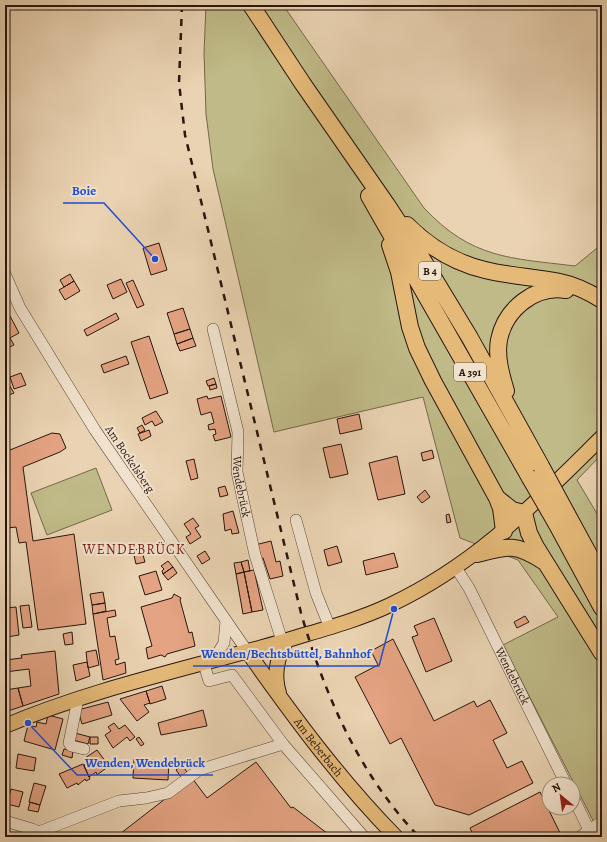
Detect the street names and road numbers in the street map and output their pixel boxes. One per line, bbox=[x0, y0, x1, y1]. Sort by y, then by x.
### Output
road number: B 4 bbox=[419, 262, 441, 280]
road number: A 391 bbox=[454, 363, 486, 381]
street label: Am Bockelsberg bbox=[101, 421, 158, 496]
street label: Wendebrück bbox=[229, 455, 255, 519]
street label: Wendebrück bbox=[491, 644, 534, 707]
street label: Am Beberbach bbox=[290, 714, 347, 781]

